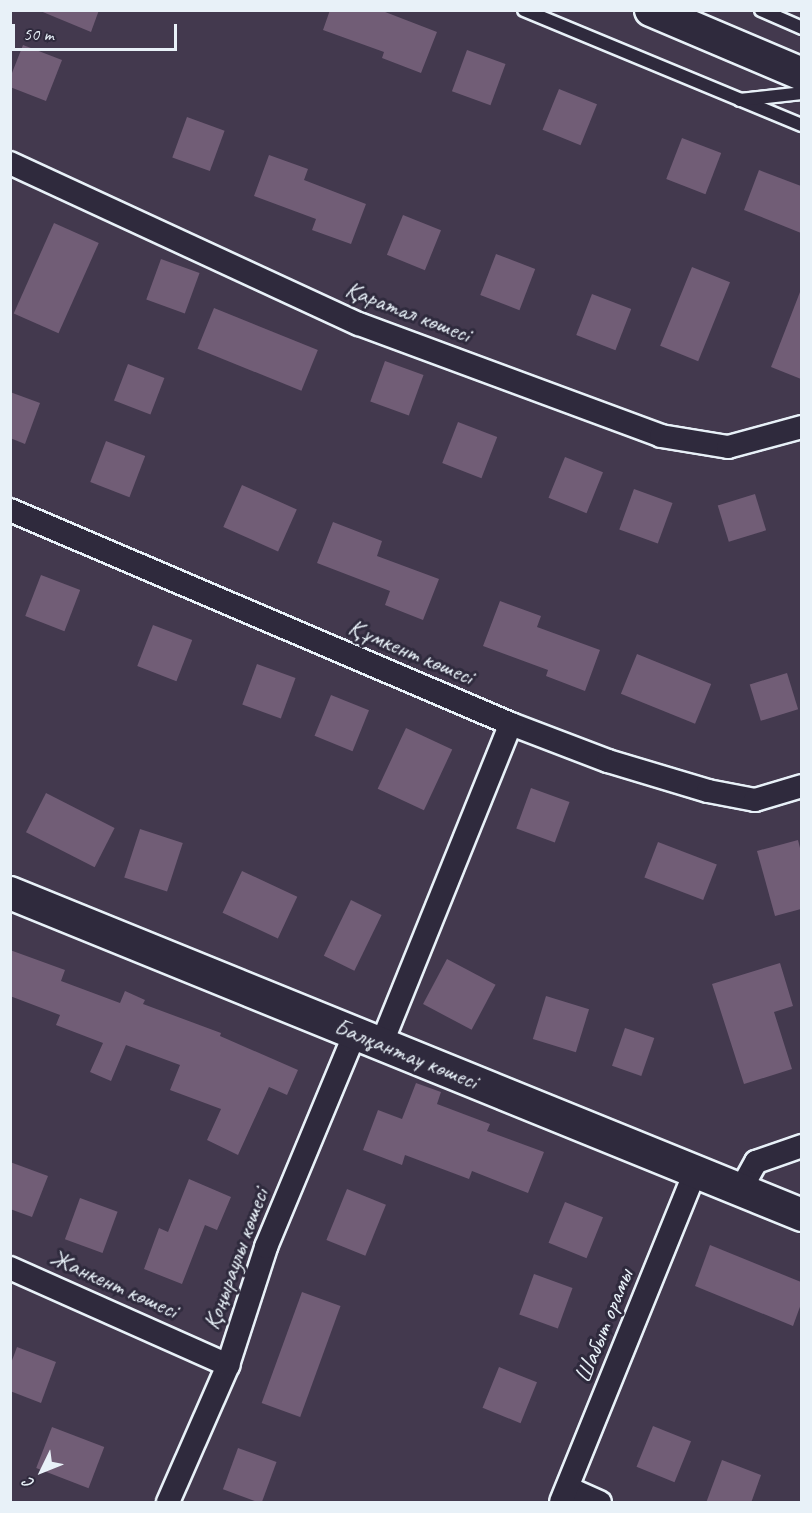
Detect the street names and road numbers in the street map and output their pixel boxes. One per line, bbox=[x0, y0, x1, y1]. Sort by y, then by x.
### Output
street label: Қаратал көшесі bbox=[341, 275, 475, 349]
street label: Құмкент көшесі bbox=[344, 613, 478, 691]
street label: Балқантау көшесі bbox=[330, 1012, 482, 1096]
street label: Қоңыраулы көшесі bbox=[197, 1184, 275, 1334]
street label: Жанкент көшесі bbox=[46, 1243, 182, 1325]
street label: Шабыт орамы bbox=[568, 1264, 640, 1388]

